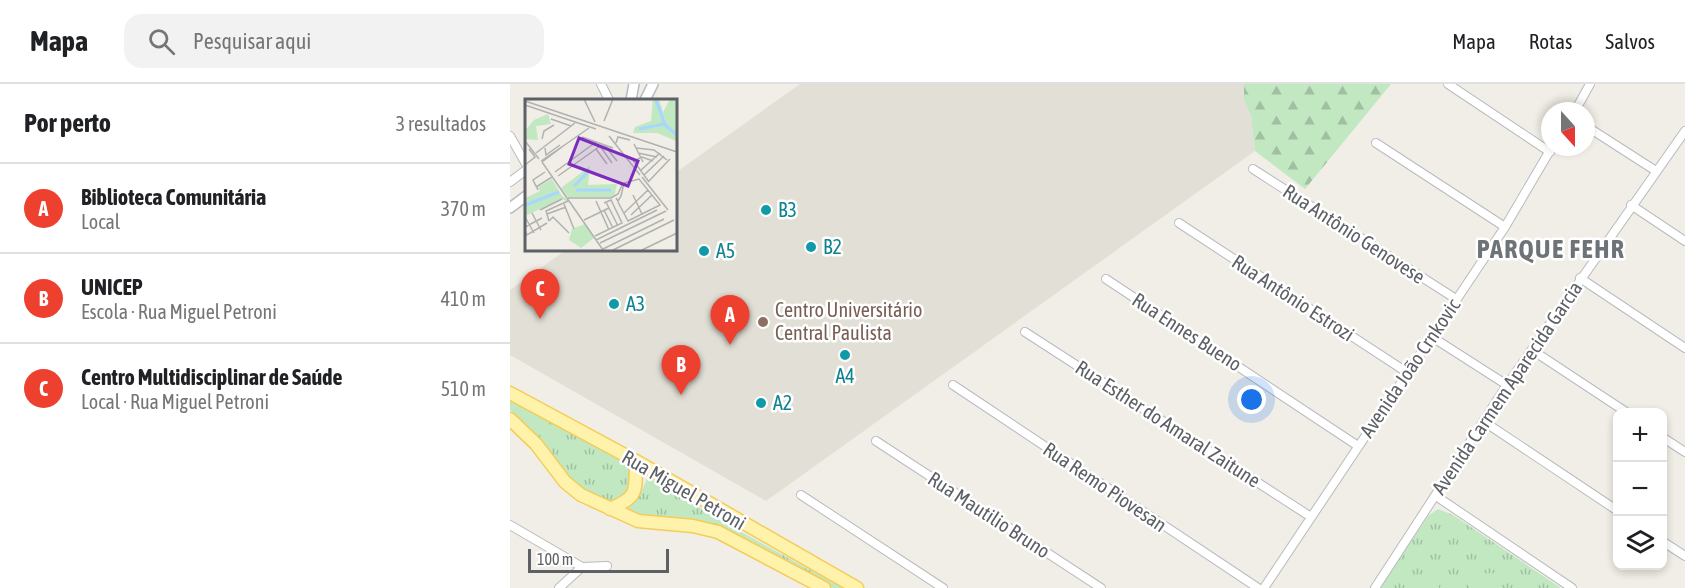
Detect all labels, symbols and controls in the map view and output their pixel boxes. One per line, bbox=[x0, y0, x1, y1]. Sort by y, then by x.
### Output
search box bbox=[124, 14, 544, 68]
text: Mapa bbox=[30, 25, 88, 57]
icon: search bbox=[145, 25, 178, 58]
text: Pesquisar aqui bbox=[193, 28, 311, 54]
text: Mapa bbox=[1452, 29, 1496, 53]
text: Rotas bbox=[1529, 29, 1572, 53]
text: Salvos bbox=[1605, 29, 1655, 53]
inset map bbox=[525, 99, 676, 250]
north arrow bbox=[1541, 102, 1595, 156]
text: Por perto bbox=[24, 108, 111, 138]
text: 3 resultados bbox=[396, 112, 486, 135]
street label: Rua Antônio Genovese bbox=[1279, 179, 1429, 288]
text: Biblioteca Comunitária bbox=[81, 184, 266, 210]
text: A bbox=[39, 197, 48, 220]
text: 370 m bbox=[441, 197, 486, 220]
place label: B3 bbox=[778, 198, 797, 221]
marker: B3 bbox=[759, 203, 773, 217]
text: Local bbox=[81, 210, 120, 233]
district label: PARQUE FEHR bbox=[1477, 234, 1625, 264]
place label: B2 bbox=[823, 235, 842, 258]
place label: A5 bbox=[716, 239, 735, 262]
marker: B2 bbox=[804, 240, 818, 254]
marker: A5 bbox=[697, 244, 711, 258]
street label: Rua Antônio Estrozi bbox=[1228, 250, 1359, 346]
pin: C bbox=[520, 270, 560, 319]
text: UNICEP bbox=[81, 274, 143, 300]
street label: Avenida Carmem Aparecida Garcia bbox=[1427, 277, 1586, 498]
text: B bbox=[39, 287, 48, 310]
text: 410 m bbox=[441, 287, 486, 310]
street label: Rua Ennes Bueno bbox=[1128, 288, 1246, 375]
place label: A3 bbox=[626, 292, 645, 315]
street label: Avenida João Crnkovic bbox=[1355, 293, 1465, 441]
pin: A bbox=[710, 296, 750, 345]
marker: A3 bbox=[607, 297, 621, 311]
place label: Centro Universitário Central Paulista bbox=[775, 298, 922, 344]
text: Escola · Rua Miguel Petroni bbox=[81, 300, 277, 323]
marker: Centro Universitário Central Paulista bbox=[756, 315, 770, 329]
pin: B bbox=[662, 346, 700, 395]
marker: A4 bbox=[838, 348, 852, 362]
street label: Rua Esther do Amaral Zaitune bbox=[1072, 355, 1265, 492]
text: Centro Multidisciplinar de Saúde bbox=[81, 364, 342, 390]
place label: A4 bbox=[835, 364, 855, 387]
text: C bbox=[39, 377, 48, 400]
text: 510 m bbox=[441, 377, 486, 400]
your location bbox=[1237, 385, 1266, 414]
text: Local · Rua Miguel Petroni bbox=[81, 390, 269, 413]
place label: A2 bbox=[773, 391, 792, 414]
marker: A2 bbox=[754, 396, 768, 410]
map controls bbox=[1613, 408, 1667, 570]
button: + bbox=[1613, 408, 1667, 462]
street label: Rua Remo Piovesan bbox=[1039, 437, 1171, 536]
street label: Rua Miguel Petroni bbox=[618, 445, 750, 534]
button: − bbox=[1613, 462, 1667, 516]
street label: Rua Mautilio Bruno bbox=[924, 467, 1054, 563]
button: layers bbox=[1613, 516, 1667, 570]
scale bar bbox=[528, 546, 669, 574]
text: 100 m bbox=[537, 550, 573, 568]

